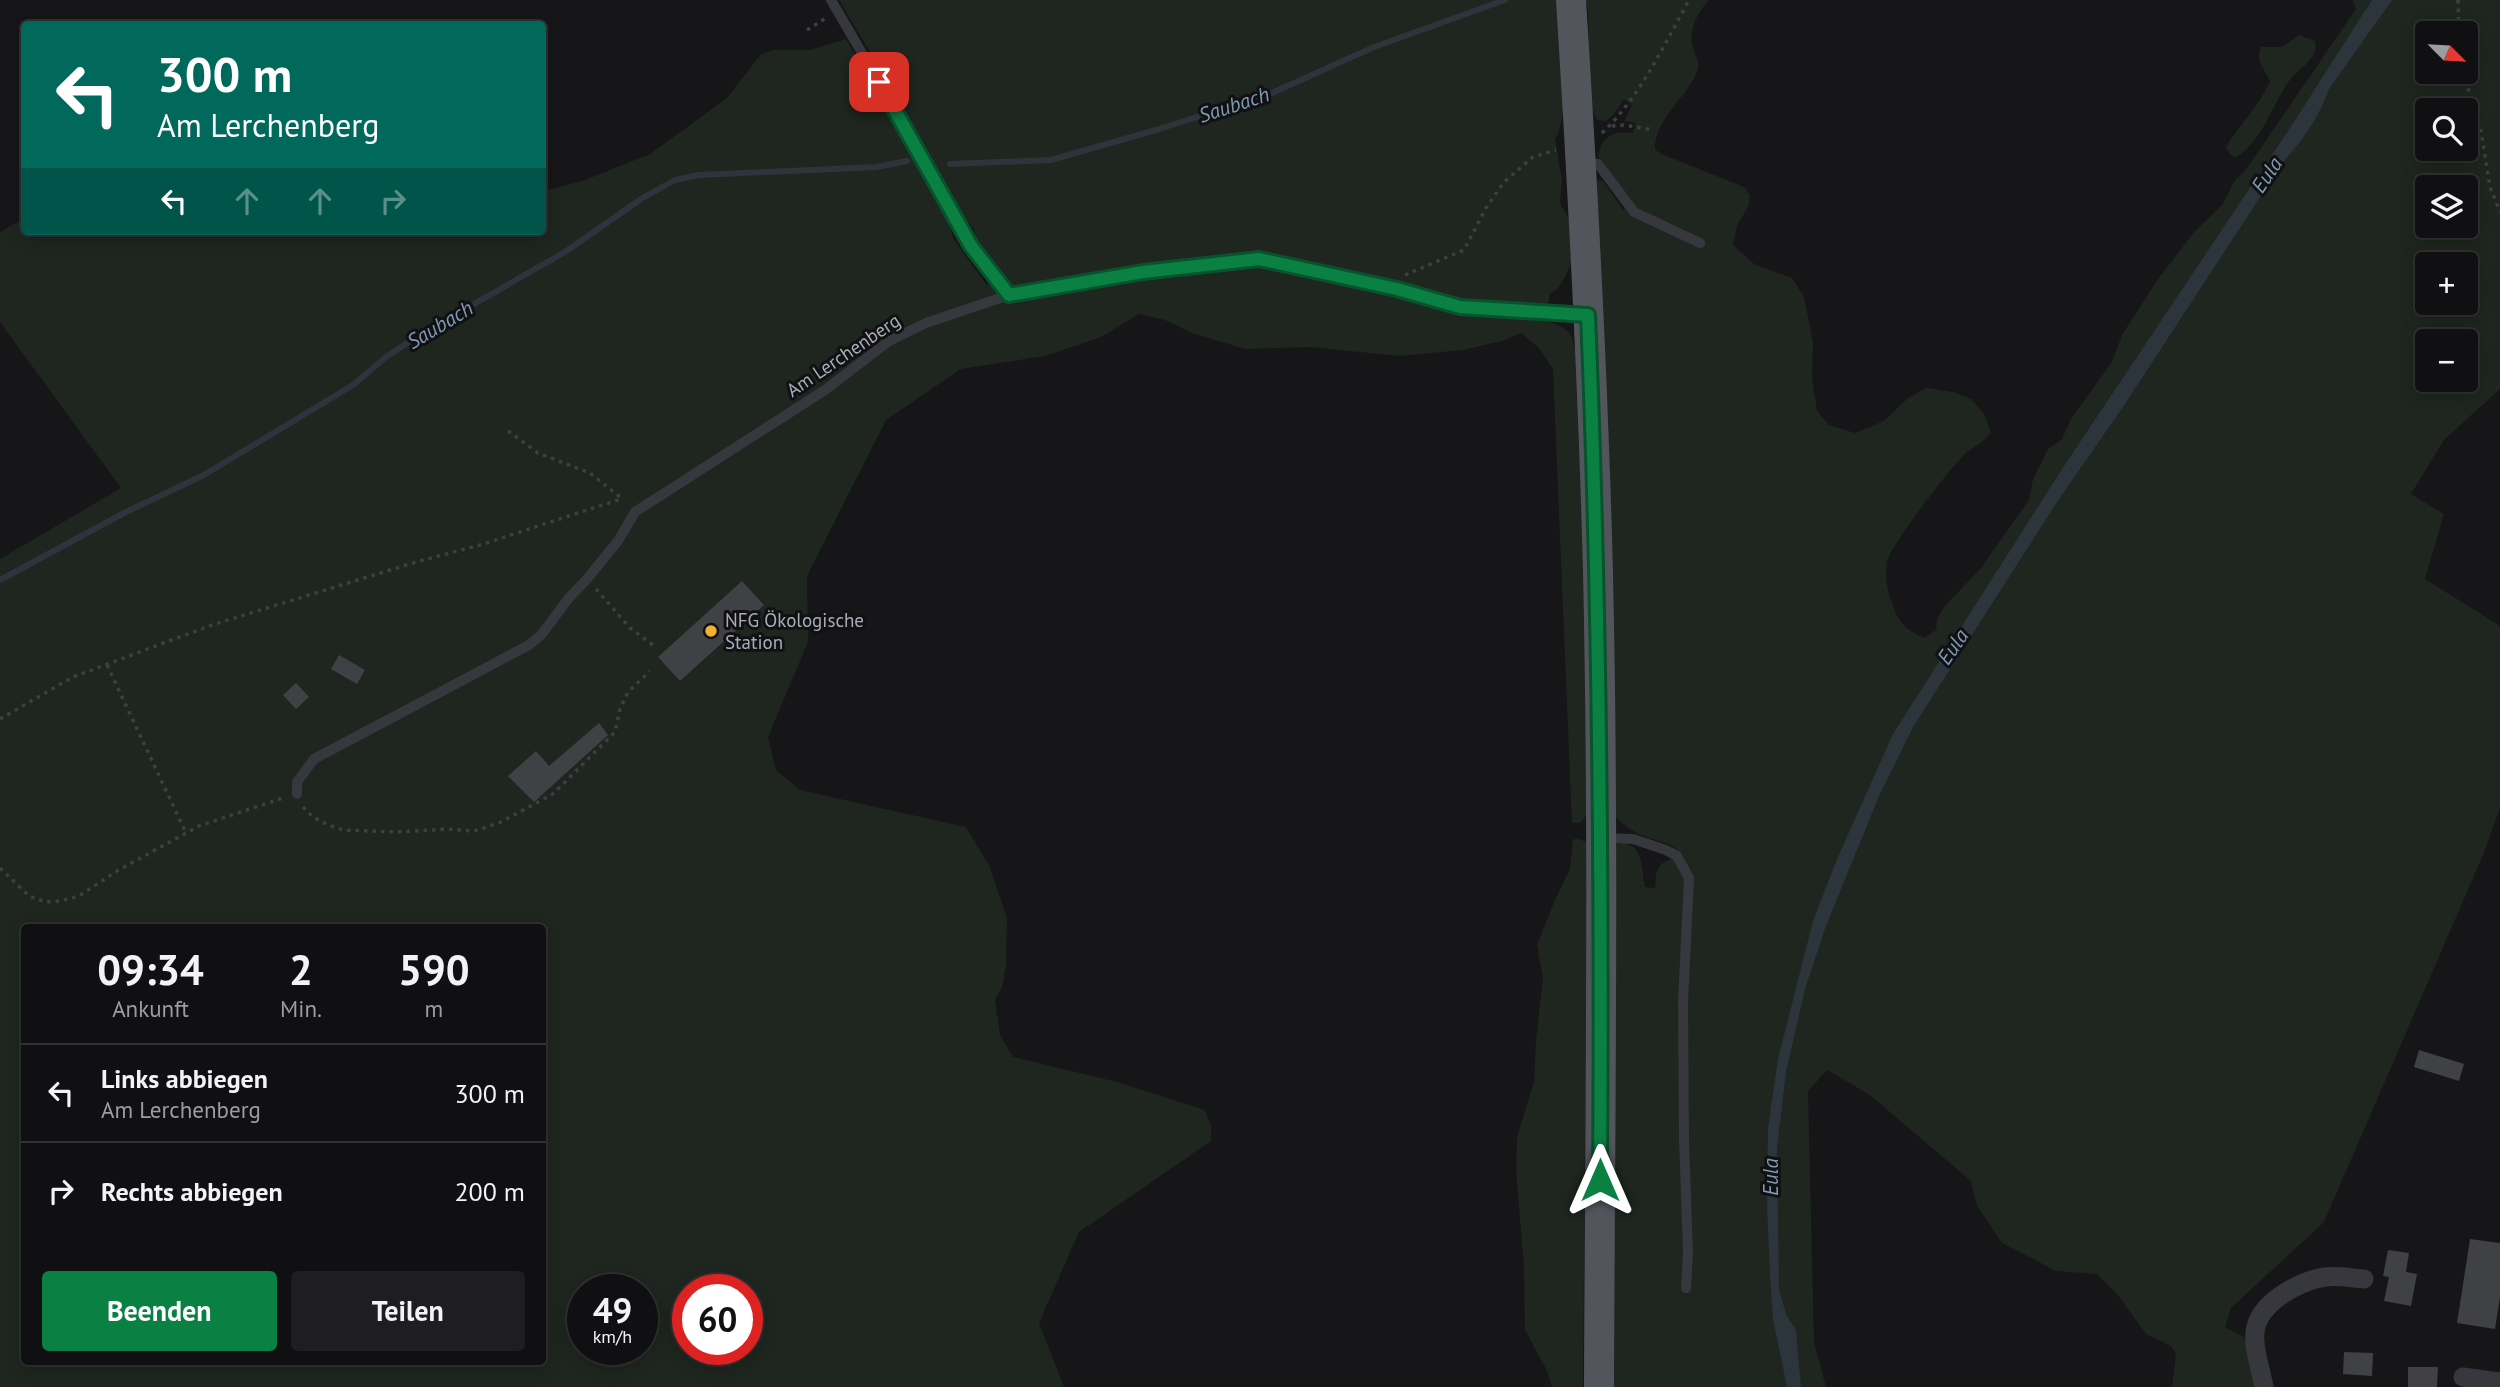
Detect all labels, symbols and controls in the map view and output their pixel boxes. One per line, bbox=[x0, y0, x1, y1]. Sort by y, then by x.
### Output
north arrow bbox=[2415, 21, 2478, 84]
map controls bbox=[2415, 21, 2478, 392]
text: 300 m bbox=[157, 42, 292, 106]
icon: left bbox=[42, 49, 133, 140]
pin bbox=[849, 52, 909, 112]
icon: arrive bbox=[860, 63, 898, 101]
water label: Saubach bbox=[1195, 80, 1273, 129]
button: search bbox=[2415, 98, 2478, 161]
text: Am Lerchenberg bbox=[157, 104, 379, 146]
water label: Eula bbox=[2245, 151, 2289, 198]
button: layers bbox=[2415, 175, 2478, 238]
icon: left bbox=[155, 182, 193, 220]
icon: ahead bbox=[228, 182, 266, 220]
icon: ahead bbox=[301, 182, 339, 220]
icon: right bbox=[374, 182, 412, 220]
button: + bbox=[2415, 252, 2478, 315]
water label: Saubach bbox=[402, 294, 478, 355]
street label: Am Lerchenberg bbox=[782, 308, 904, 402]
button: − bbox=[2415, 329, 2478, 392]
place label: NFG Ökologische Station bbox=[725, 608, 864, 654]
marker: NFG Ökologische Station bbox=[703, 623, 719, 639]
water label: Eula bbox=[1931, 623, 1975, 670]
text: 09:34 bbox=[97, 942, 204, 997]
text: 2 bbox=[289, 942, 313, 997]
text: 590 bbox=[398, 942, 470, 997]
text: Ankunft bbox=[112, 994, 189, 1023]
text: Min. bbox=[280, 994, 322, 1023]
text: m bbox=[425, 994, 443, 1023]
text: Links abbiegen bbox=[101, 1062, 268, 1095]
icon: left bbox=[42, 1074, 80, 1112]
text: 300 m bbox=[454, 1077, 525, 1110]
text: Am Lerchenberg bbox=[101, 1095, 261, 1124]
position arrow bbox=[1563, 1143, 1637, 1217]
water label: Eula bbox=[1757, 1158, 1784, 1196]
icon: right bbox=[42, 1172, 80, 1210]
text: Rechts abbiegen bbox=[101, 1175, 283, 1208]
text: 200 m bbox=[454, 1175, 525, 1208]
button: Beenden bbox=[42, 1271, 277, 1351]
button: Teilen bbox=[291, 1271, 525, 1351]
speed limit sign: 60 bbox=[672, 1274, 763, 1365]
text: 49 bbox=[593, 1287, 632, 1333]
text: km/h bbox=[593, 1325, 632, 1348]

